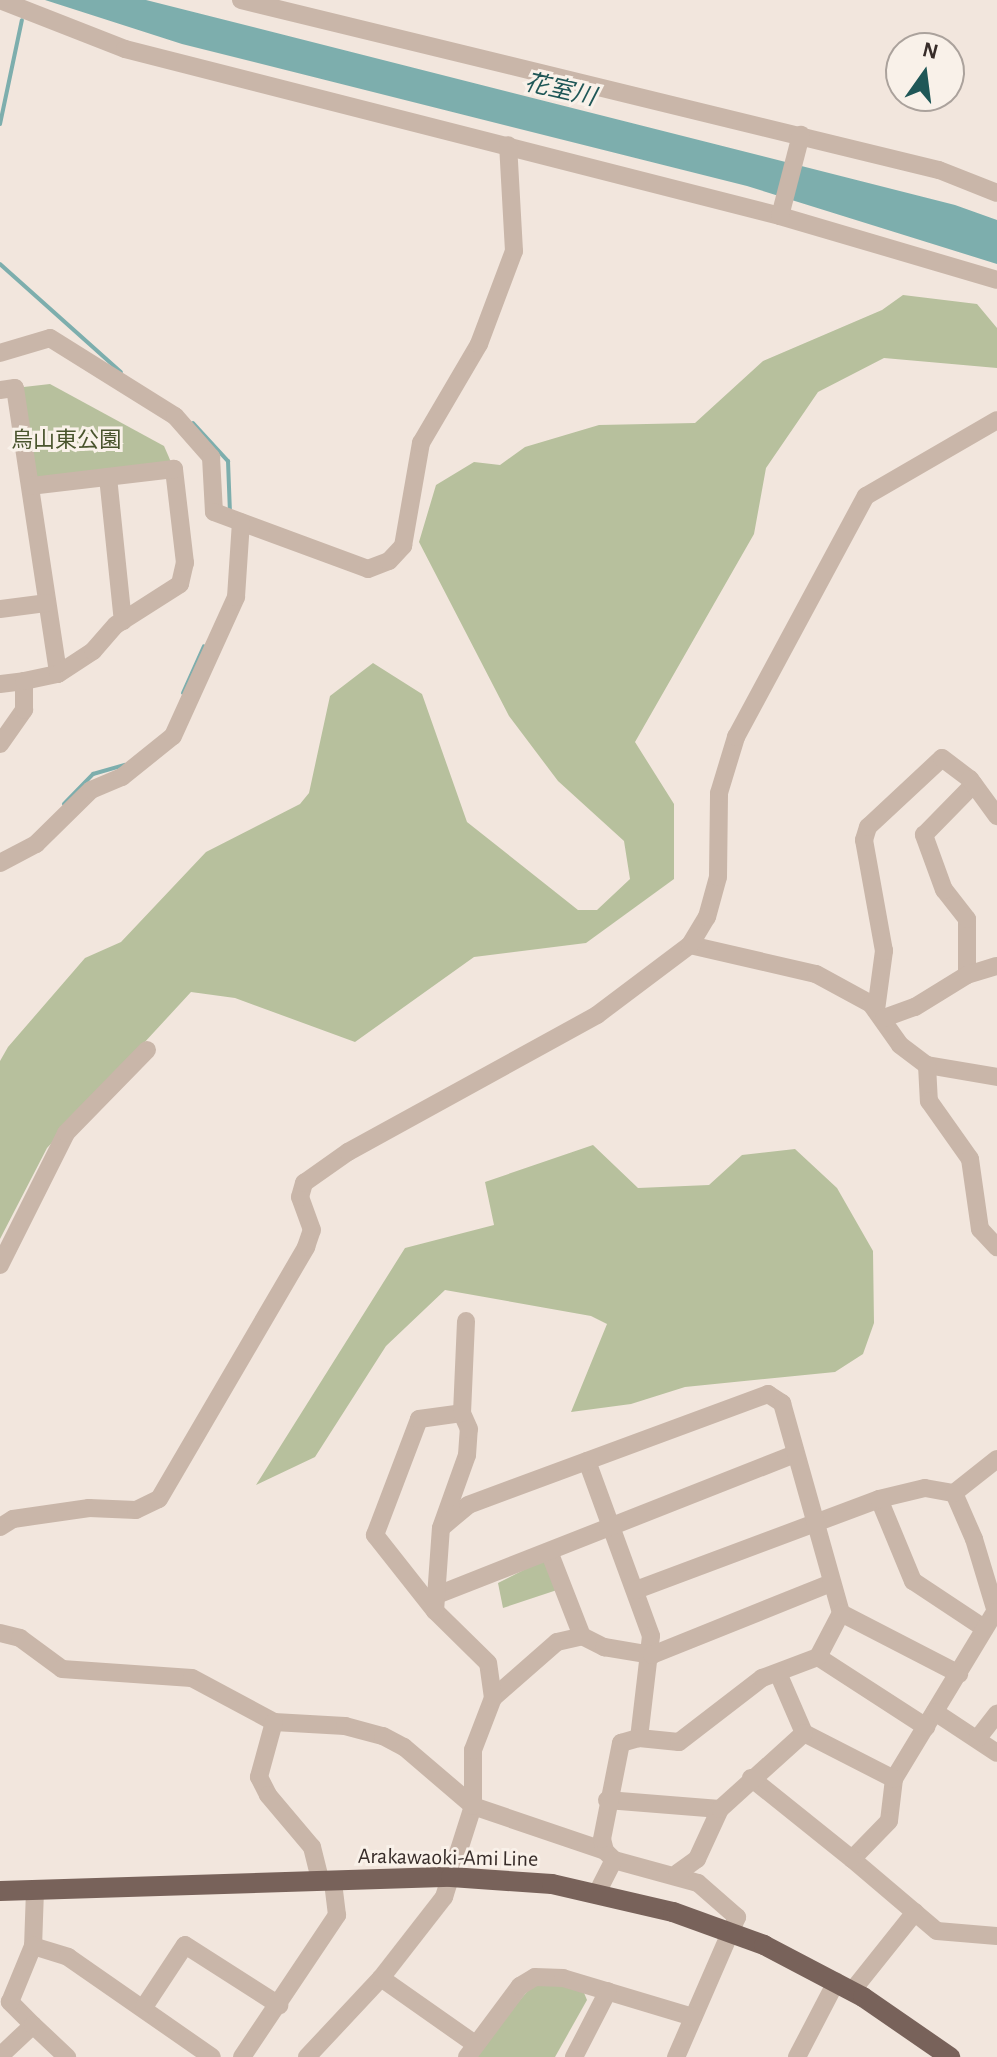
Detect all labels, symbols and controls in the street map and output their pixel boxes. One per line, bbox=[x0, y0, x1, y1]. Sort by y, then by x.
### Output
north arrow bbox=[885, 32, 965, 112]
text: N bbox=[920, 38, 940, 63]
water label: 花室川 bbox=[522, 69, 598, 113]
park label: 烏山東公園 bbox=[11, 428, 121, 454]
street label: Arakawaoki-Ami Line bbox=[358, 1843, 538, 1873]

